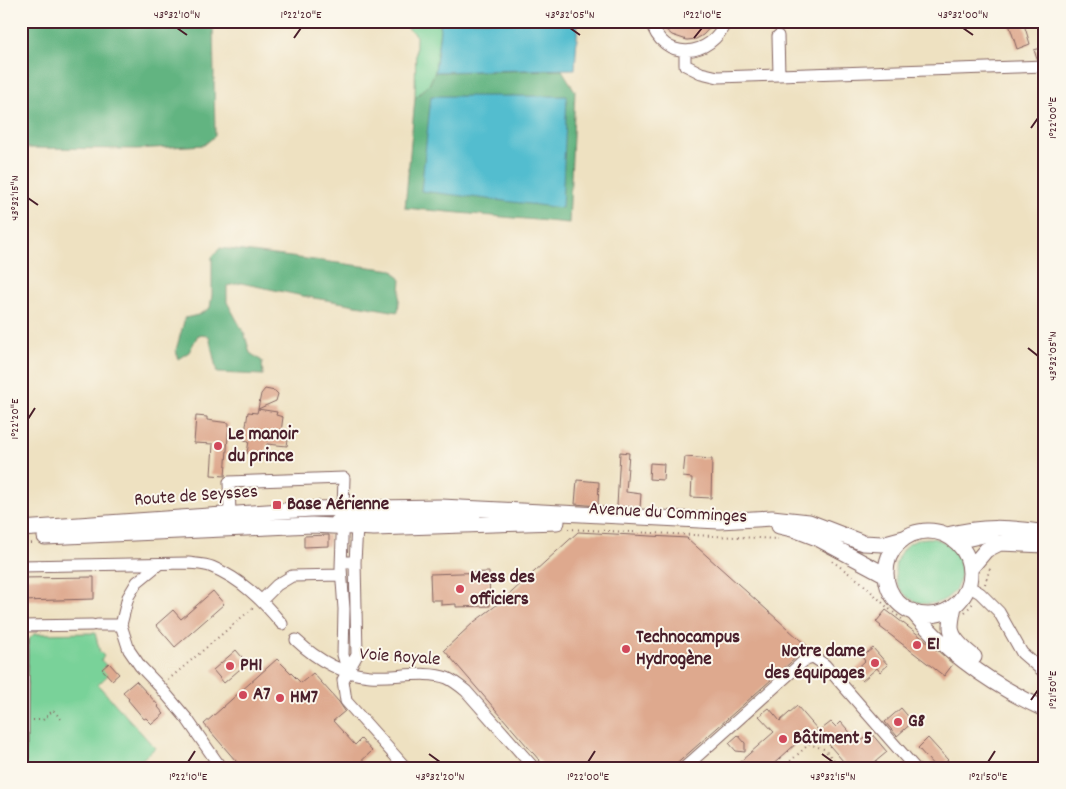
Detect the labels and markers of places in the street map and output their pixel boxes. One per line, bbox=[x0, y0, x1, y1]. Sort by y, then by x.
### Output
place label: Le manoir du prince bbox=[228, 422, 299, 471]
marker: Le manoir du prince bbox=[212, 440, 224, 452]
place label: Base Aérienne bbox=[287, 492, 389, 519]
marker: Base Aérienne bbox=[271, 499, 283, 511]
place label: Mess des officiers bbox=[470, 565, 535, 614]
marker: Mess des officiers bbox=[454, 583, 466, 595]
place label: Technocampus Hydrogène bbox=[636, 625, 740, 674]
place label: E1 bbox=[927, 632, 940, 659]
place label: Notre dame des équipages bbox=[765, 639, 865, 688]
marker: E1 bbox=[911, 639, 923, 651]
marker: Technocampus Hydrogène bbox=[620, 643, 632, 655]
place label: PH1 bbox=[240, 653, 263, 680]
marker: Notre dame des équipages bbox=[869, 657, 881, 669]
marker: PH1 bbox=[224, 660, 236, 672]
place label: A7 bbox=[253, 682, 271, 709]
place label: HM7 bbox=[290, 685, 318, 712]
marker: A7 bbox=[237, 689, 249, 701]
marker: HM7 bbox=[274, 692, 286, 704]
place label: G8 bbox=[908, 709, 926, 736]
marker: G8 bbox=[892, 716, 904, 728]
place label: Bâtiment 5 bbox=[793, 726, 873, 753]
marker: Bâtiment 5 bbox=[777, 733, 789, 745]

